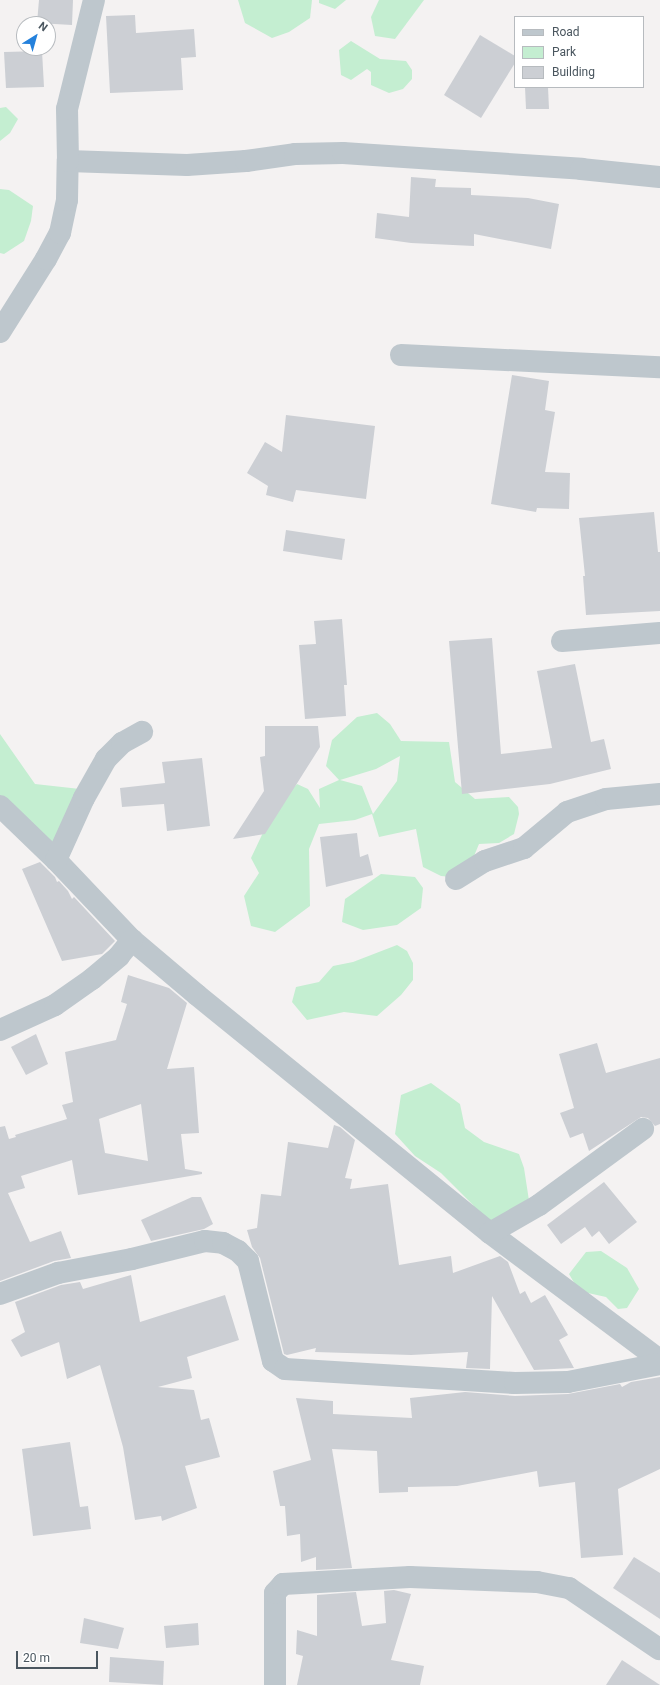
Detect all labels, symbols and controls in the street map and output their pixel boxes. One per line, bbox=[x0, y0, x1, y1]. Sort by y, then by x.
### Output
north arrow bbox=[16, 16, 56, 56]
legend bbox=[514, 16, 644, 88]
text: N bbox=[36, 19, 50, 34]
text: Road bbox=[552, 25, 580, 39]
text: Park bbox=[552, 45, 576, 59]
text: Building bbox=[552, 65, 595, 79]
scale bar bbox=[18, 1643, 100, 1669]
text: 20 m bbox=[23, 1651, 50, 1665]

